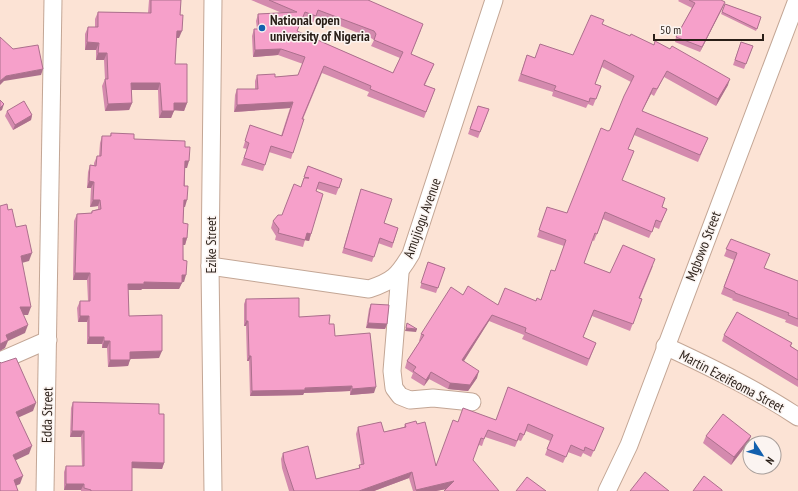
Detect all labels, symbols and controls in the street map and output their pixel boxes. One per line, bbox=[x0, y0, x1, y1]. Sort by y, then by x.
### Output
place label: National open university of Nigeria bbox=[270, 11, 370, 45]
scale bar bbox=[654, 16, 763, 42]
text: 50 m bbox=[660, 22, 681, 37]
marker: National open university of Nigeria bbox=[257, 23, 267, 33]
street label: Amujiogu Avenue bbox=[399, 175, 445, 261]
street label: Mgbowo Street bbox=[682, 209, 725, 283]
street label: Ezike Street bbox=[202, 216, 220, 274]
street label: Martin Ezeifeoma Street bbox=[676, 346, 788, 416]
street label: Edda Street bbox=[38, 387, 56, 443]
north arrow bbox=[742, 435, 782, 475]
text: N bbox=[763, 454, 778, 467]

